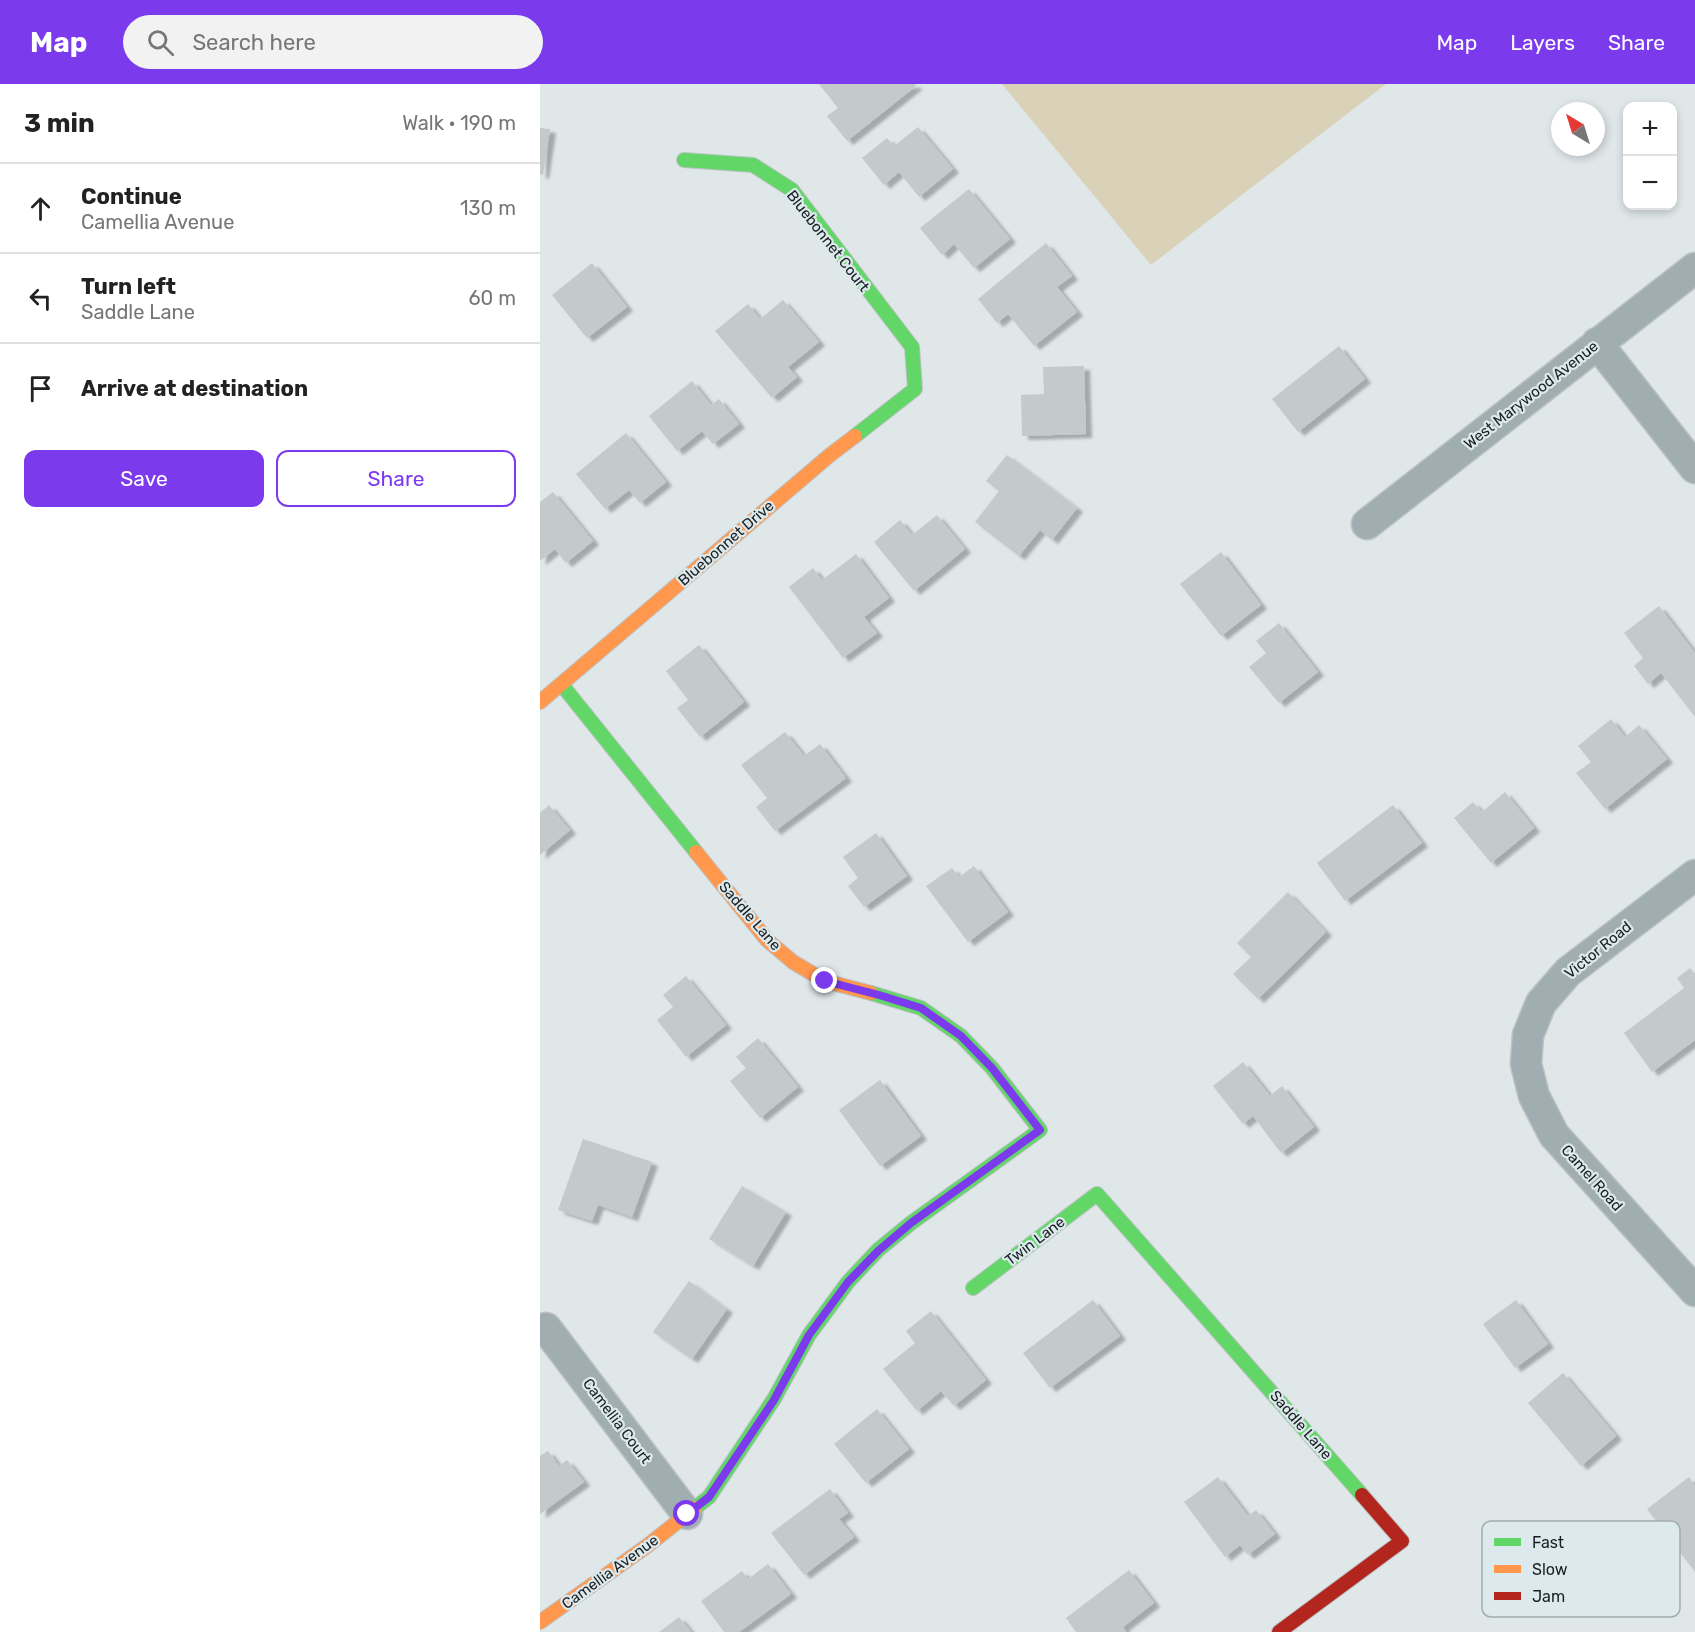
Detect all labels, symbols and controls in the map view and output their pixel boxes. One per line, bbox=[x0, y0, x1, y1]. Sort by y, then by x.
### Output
search box bbox=[123, 15, 543, 69]
text: Map bbox=[30, 26, 87, 59]
icon: search bbox=[144, 26, 177, 59]
text: Search here bbox=[192, 29, 316, 56]
text: Map bbox=[1436, 30, 1477, 55]
text: Layers bbox=[1510, 30, 1575, 55]
text: Share bbox=[1608, 30, 1665, 55]
north arrow bbox=[1551, 102, 1605, 156]
map controls bbox=[1623, 102, 1677, 210]
button: + bbox=[1623, 102, 1677, 156]
text: 3 min bbox=[24, 108, 95, 139]
text: Walk · 190 m bbox=[402, 111, 516, 135]
button: − bbox=[1623, 156, 1677, 210]
text: Continue bbox=[81, 183, 182, 210]
street label: Bluebonnet Court bbox=[783, 187, 873, 295]
icon: ahead bbox=[24, 192, 57, 225]
text: 130 m bbox=[460, 196, 516, 220]
text: Camellia Avenue bbox=[81, 210, 234, 234]
text: Turn left bbox=[81, 273, 176, 300]
icon: left bbox=[24, 282, 57, 315]
text: 60 m bbox=[469, 286, 516, 310]
text: Saddle Lane bbox=[81, 300, 195, 324]
street label: West Marywood Avenue bbox=[1460, 337, 1602, 453]
icon: arrive bbox=[24, 372, 57, 405]
text: Arrive at destination bbox=[81, 375, 308, 402]
button: Save bbox=[24, 450, 264, 507]
button: Share bbox=[276, 450, 516, 507]
street label: Bluebonnet Drive bbox=[675, 497, 777, 589]
street label: Saddle Lane bbox=[715, 878, 785, 954]
street label: Victor Road bbox=[1561, 918, 1635, 982]
route end bbox=[811, 967, 837, 993]
street label: Camel Road bbox=[1558, 1141, 1626, 1215]
street label: Twin Lane bbox=[1002, 1213, 1068, 1269]
street label: Camellia Court bbox=[579, 1375, 655, 1467]
street label: Saddle Lane bbox=[1266, 1387, 1336, 1463]
route start bbox=[673, 1500, 699, 1526]
legend bbox=[1482, 1521, 1680, 1617]
street label: Camellia Avenue bbox=[558, 1531, 662, 1613]
text: Fast bbox=[1532, 1533, 1564, 1552]
text: Slow bbox=[1532, 1560, 1568, 1579]
text: Jam bbox=[1532, 1587, 1565, 1606]

